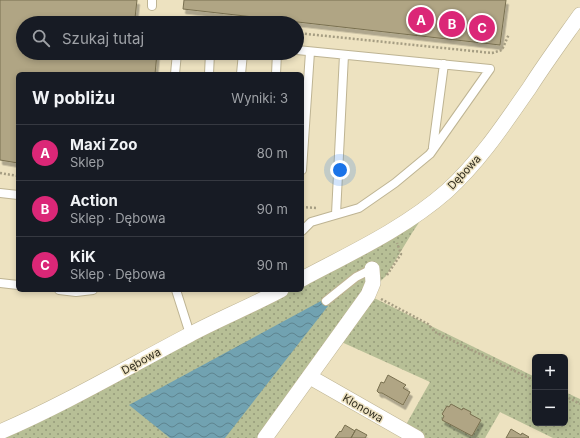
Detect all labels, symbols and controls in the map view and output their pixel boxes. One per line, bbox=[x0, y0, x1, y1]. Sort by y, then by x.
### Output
pin: A bbox=[408, 5, 434, 35]
pin: B bbox=[439, 9, 465, 39]
pin: C bbox=[469, 13, 495, 43]
search box bbox=[16, 16, 304, 60]
icon: search bbox=[30, 27, 52, 49]
text: Szukaj tutaj bbox=[62, 29, 144, 48]
text: W pobliżu bbox=[32, 88, 115, 108]
text: Wyniki: 3 bbox=[231, 90, 288, 106]
text: Maxi Zoo bbox=[70, 135, 137, 154]
text: A bbox=[40, 145, 50, 161]
text: 80 m bbox=[257, 145, 288, 161]
street label: Dębowa bbox=[444, 152, 484, 192]
text: Sklep bbox=[70, 154, 104, 170]
your location bbox=[330, 160, 350, 180]
text: Action bbox=[70, 191, 118, 210]
text: B bbox=[41, 201, 49, 217]
text: 90 m bbox=[257, 201, 288, 217]
text: Sklep · Dębowa bbox=[70, 210, 166, 226]
text: KiK bbox=[70, 247, 96, 266]
text: C bbox=[40, 257, 50, 273]
text: 90 m bbox=[257, 257, 288, 273]
text: Sklep · Dębowa bbox=[70, 266, 166, 282]
street label: Dębowa bbox=[119, 345, 163, 377]
map controls bbox=[532, 354, 568, 426]
button: + bbox=[532, 354, 568, 390]
button: − bbox=[532, 390, 568, 426]
street label: Klonowa bbox=[340, 391, 386, 425]

